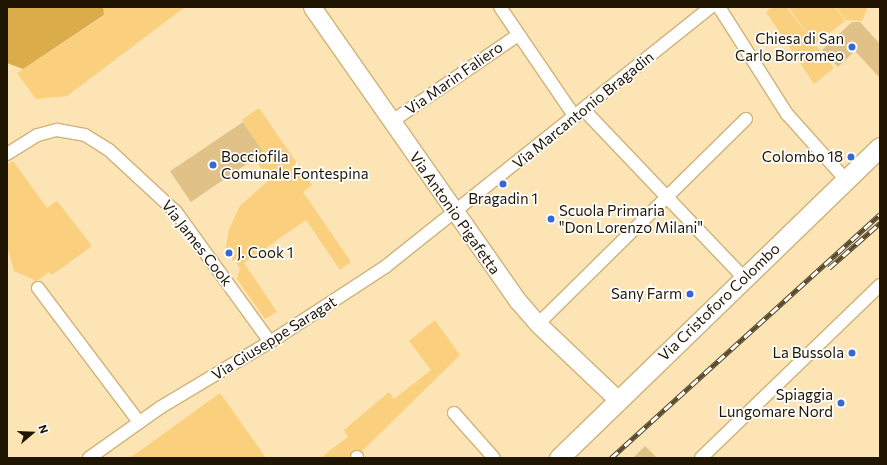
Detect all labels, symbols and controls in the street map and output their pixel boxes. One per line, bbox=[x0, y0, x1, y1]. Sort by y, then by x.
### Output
place label: Chiesa di San Carlo Borromeo bbox=[735, 29, 844, 64]
street label: Via Marin Faliero bbox=[402, 38, 506, 118]
marker: Chiesa di San Carlo Borromeo bbox=[847, 42, 857, 52]
street label: Via Marcantonio Bragadin bbox=[509, 48, 657, 172]
place label: Bocciofila Comunale Fontespina bbox=[221, 147, 369, 182]
street label: Via Antonio Pigafetta bbox=[406, 148, 504, 278]
place label: Colombo 18 bbox=[762, 148, 843, 166]
marker: Colombo 18 bbox=[846, 152, 856, 162]
marker: Bocciofila Comunale Fontespina bbox=[208, 160, 218, 170]
marker: Bragadin 1 bbox=[498, 179, 508, 189]
place label: Bragadin 1 bbox=[468, 190, 538, 208]
street label: Via James Cook bbox=[158, 196, 236, 290]
place label: Scuola Primaria "Don Lorenzo Milani" bbox=[559, 201, 703, 236]
marker: Scuola Primaria "Don Lorenzo Milani" bbox=[546, 214, 556, 224]
street label: Via Cristoforo Colombo bbox=[655, 239, 783, 365]
place label: J. Cook 1 bbox=[237, 244, 293, 262]
marker: J. Cook 1 bbox=[224, 248, 234, 258]
place label: Sany Farm bbox=[611, 285, 682, 303]
marker: Sany Farm bbox=[685, 289, 695, 299]
street label: Via Giuseppe Saragat bbox=[208, 292, 340, 384]
place label: La Bussola bbox=[772, 344, 844, 362]
marker: La Bussola bbox=[847, 348, 857, 358]
place label: Spiaggia Lungomare Nord bbox=[718, 385, 833, 420]
marker: Spiaggia Lungomare Nord bbox=[836, 398, 846, 408]
north arrow bbox=[12, 413, 52, 453]
text: N bbox=[36, 423, 51, 435]

